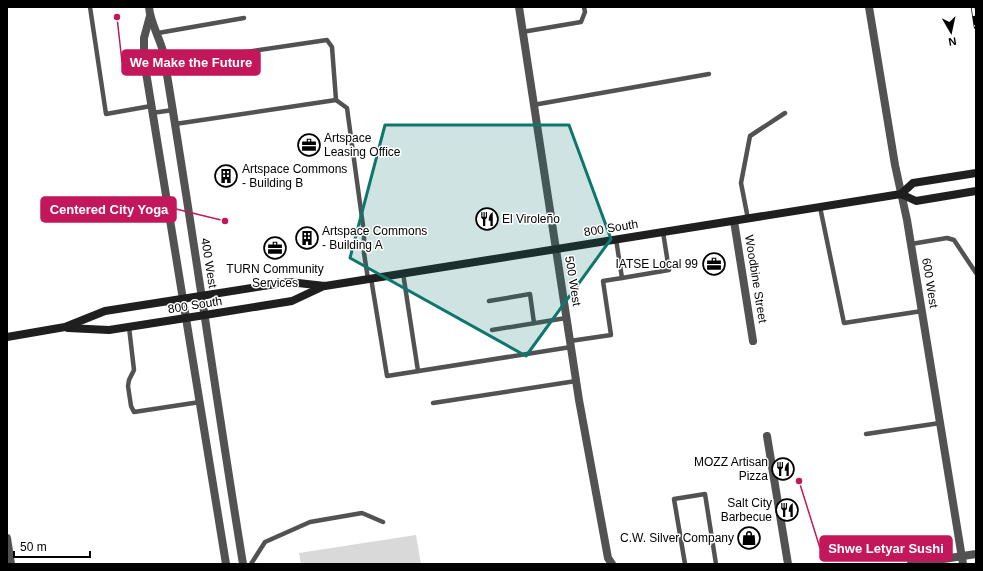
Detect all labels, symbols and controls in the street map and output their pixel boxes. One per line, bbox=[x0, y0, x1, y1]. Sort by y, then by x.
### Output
north arrow bbox=[931, 12, 971, 52]
text: N bbox=[948, 35, 957, 48]
callout: We Make the Future bbox=[122, 50, 260, 75]
text: We Make the Future bbox=[130, 55, 252, 70]
place label: Artspace Leasing Office bbox=[324, 131, 401, 159]
office icon: Artspace Leasing Office bbox=[296, 132, 322, 158]
place label: Artspace Commons - Building B bbox=[242, 162, 347, 190]
building icon: Artspace Commons - Building B bbox=[213, 163, 239, 189]
callout: Centered City Yoga bbox=[41, 197, 176, 222]
text: Centered City Yoga bbox=[50, 202, 169, 217]
restaurant icon: El Viroleño bbox=[474, 206, 500, 232]
place label: El Viroleño bbox=[502, 212, 560, 226]
street label: 800 South bbox=[583, 217, 639, 239]
place label: Artspace Commons - Building A bbox=[322, 224, 427, 252]
building icon: Artspace Commons - Building A bbox=[294, 225, 320, 251]
street label: Woodbine Street bbox=[742, 234, 770, 325]
office icon: TURN Community Services bbox=[262, 235, 288, 261]
street label: 400 West bbox=[198, 237, 220, 290]
office icon: IATSE Local 99 bbox=[701, 251, 727, 277]
street label: 500 West bbox=[562, 255, 584, 308]
place label: IATSE Local 99 bbox=[616, 257, 698, 271]
street label: 600 West bbox=[919, 257, 941, 310]
place label: TURN Community Services bbox=[226, 262, 324, 290]
street label: 800 South bbox=[167, 294, 223, 316]
place label: MOZZ Artisan Pizza bbox=[694, 455, 768, 483]
restaurant icon: MOZZ Artisan Pizza bbox=[770, 456, 796, 482]
place label: Salt City Barbecue bbox=[721, 496, 772, 524]
restaurant icon: Salt City Barbecue bbox=[774, 497, 800, 523]
shop icon: C.W. Silver Company bbox=[736, 525, 762, 551]
place label: C.W. Silver Company bbox=[620, 531, 734, 545]
scale bar bbox=[14, 533, 90, 559]
callout: Shwe Letyar Sushi bbox=[820, 536, 952, 561]
text: 50 m bbox=[20, 540, 47, 554]
text: Shwe Letyar Sushi bbox=[828, 541, 944, 556]

